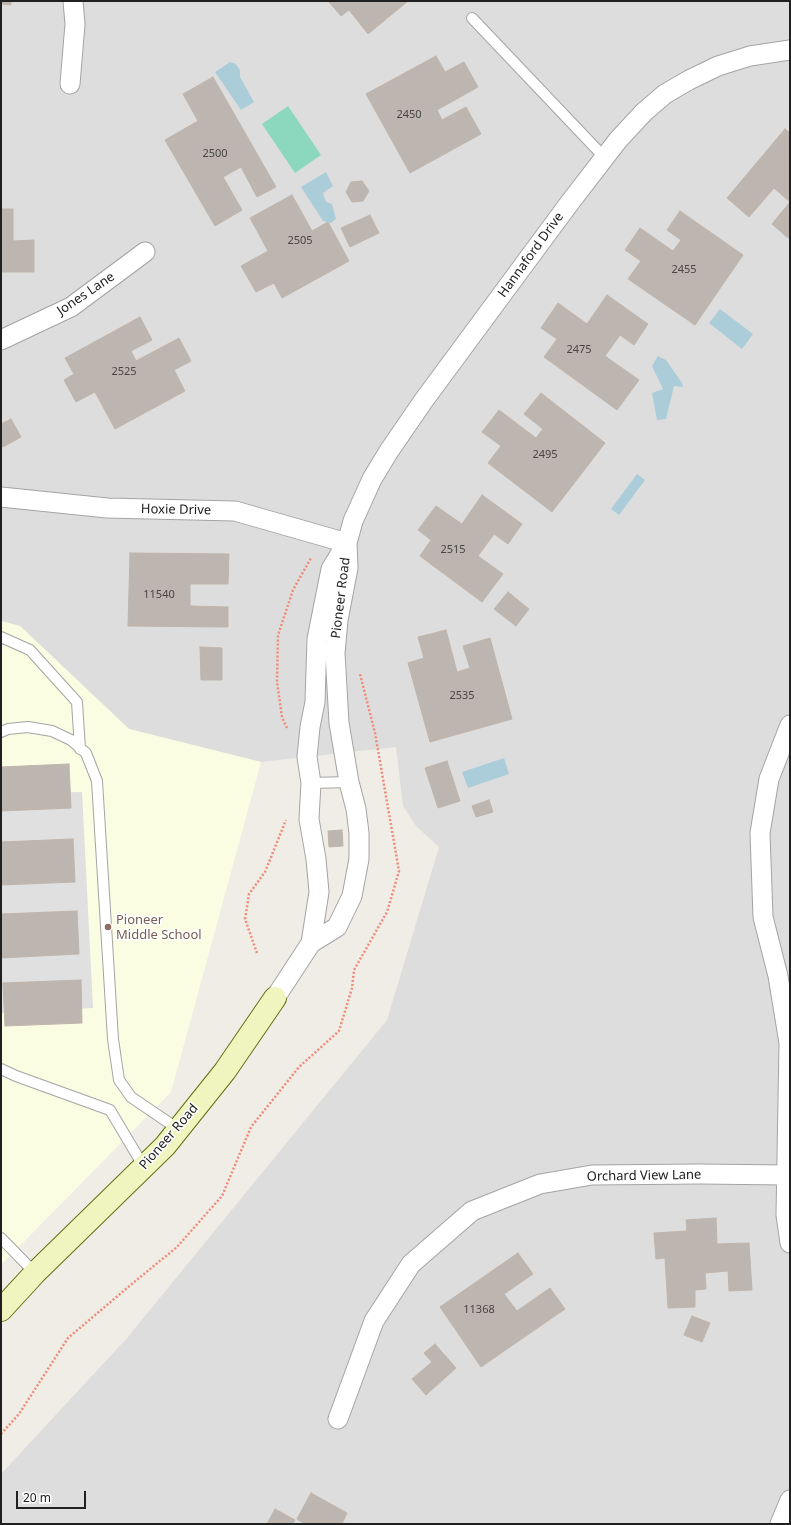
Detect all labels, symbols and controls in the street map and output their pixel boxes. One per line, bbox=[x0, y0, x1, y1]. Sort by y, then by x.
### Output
house number: 2450 bbox=[396, 108, 422, 122]
house number: 2500 bbox=[202, 147, 228, 161]
street label: Hannaford Drive bbox=[495, 209, 567, 301]
house number: 2505 bbox=[287, 234, 313, 248]
house number: 2455 bbox=[671, 263, 697, 277]
street label: Jones Lane bbox=[54, 269, 118, 319]
house number: 2475 bbox=[566, 343, 592, 357]
house number: 2525 bbox=[111, 365, 137, 379]
house number: 2495 bbox=[532, 448, 558, 462]
street label: Hoxie Drive bbox=[141, 502, 211, 518]
house number: 2515 bbox=[440, 543, 466, 557]
street label: Pioneer Road bbox=[328, 556, 354, 640]
house number: 11540 bbox=[143, 588, 175, 602]
house number: 2535 bbox=[449, 689, 475, 703]
place label: Pioneer Middle School bbox=[116, 912, 202, 943]
marker: Pioneer Middle School bbox=[103, 922, 113, 932]
street label: Pioneer Road bbox=[136, 1101, 202, 1173]
street label: Orchard View Lane bbox=[587, 1167, 701, 1185]
house number: 11368 bbox=[463, 1303, 495, 1317]
scale bar bbox=[18, 1483, 88, 1509]
text: 20 m bbox=[23, 1489, 51, 1506]

